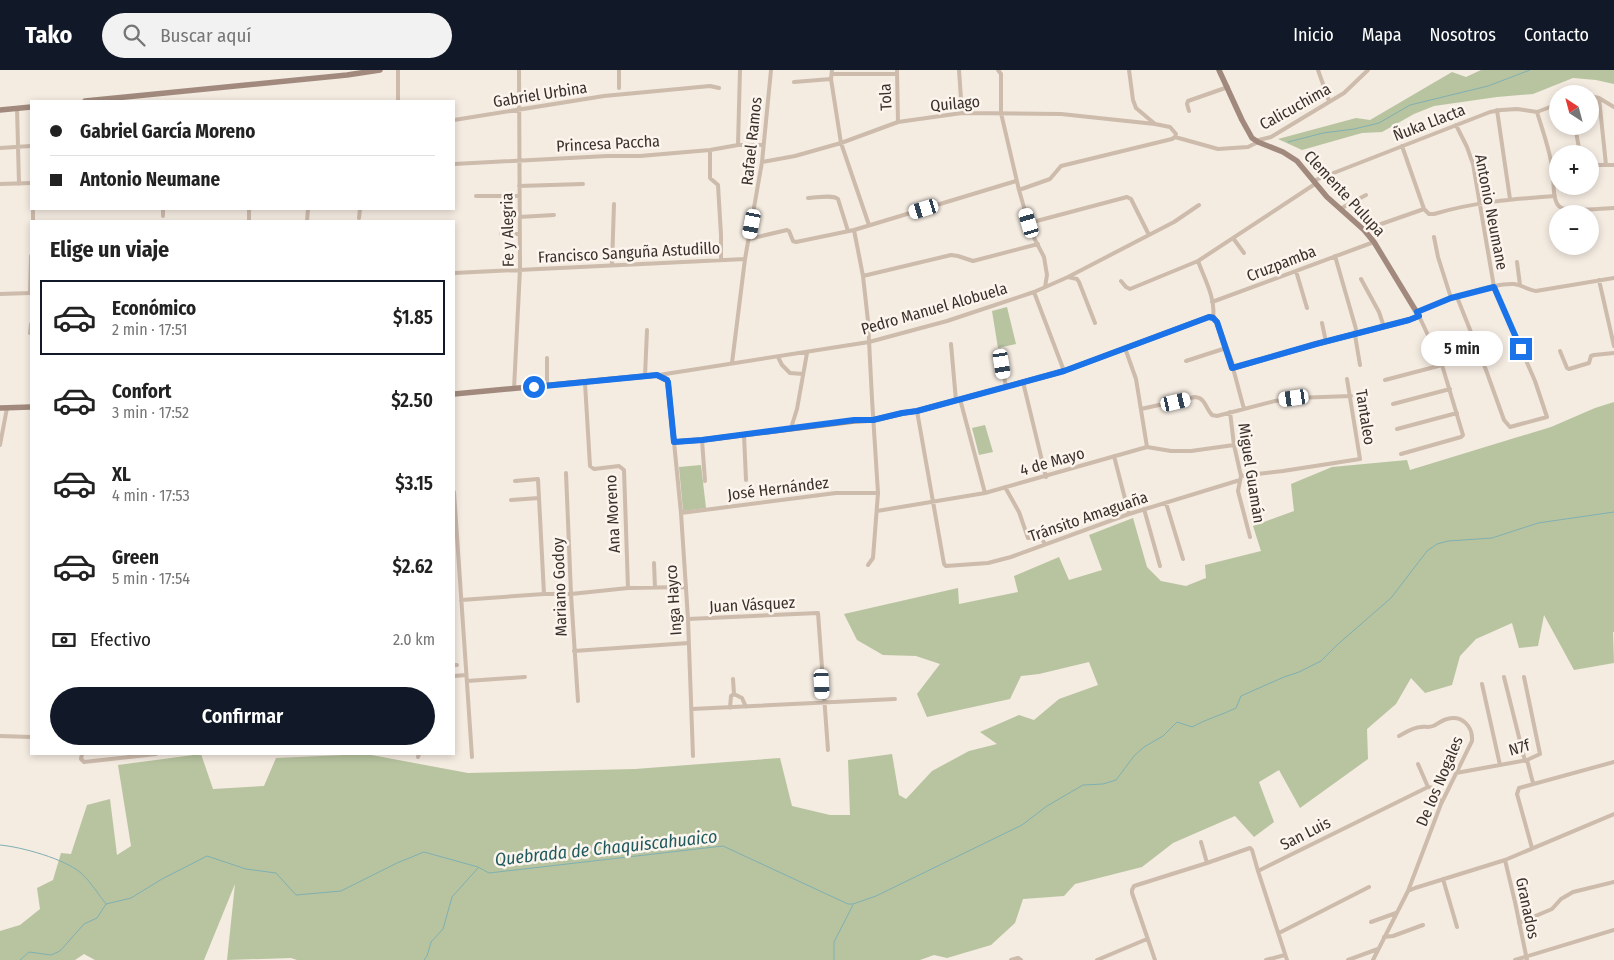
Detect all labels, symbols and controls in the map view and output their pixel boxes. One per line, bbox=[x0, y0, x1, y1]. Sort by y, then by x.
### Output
search box bbox=[102, 13, 452, 58]
text: Tako bbox=[25, 21, 72, 49]
icon: search bbox=[120, 21, 148, 49]
text: Buscar aquí bbox=[160, 24, 251, 47]
text: Inicio bbox=[1293, 24, 1334, 46]
text: Mapa bbox=[1362, 24, 1402, 46]
text: Nosotros bbox=[1430, 24, 1496, 46]
text: Contacto bbox=[1524, 24, 1589, 46]
street label: Gabriel Urbina bbox=[492, 78, 589, 111]
street label: Calicuchima bbox=[1256, 79, 1334, 134]
street label: Tola bbox=[875, 83, 896, 111]
north arrow bbox=[1549, 85, 1599, 135]
map controls bbox=[1549, 85, 1599, 255]
street label: Quilago bbox=[929, 92, 981, 115]
street label: Rafael Ramos bbox=[737, 96, 766, 186]
street label: Ñuka Llacta bbox=[1390, 100, 1468, 145]
text: Gabriel García Moreno bbox=[80, 120, 255, 143]
street label: Princesa Paccha bbox=[556, 131, 661, 156]
button: + bbox=[1549, 145, 1599, 195]
street label: Clemente Pulupa bbox=[1300, 146, 1389, 240]
street label: Antonio Neumane bbox=[1471, 153, 1512, 272]
text: Antonio Neumane bbox=[80, 168, 220, 191]
street label: Fe y Alegria bbox=[497, 192, 518, 267]
car bbox=[907, 197, 940, 221]
button: − bbox=[1549, 205, 1599, 255]
car bbox=[1017, 206, 1040, 240]
car bbox=[741, 208, 762, 240]
text: Elige un viaje bbox=[50, 236, 169, 263]
street label: Francisco Sanguña Astudillo bbox=[537, 238, 721, 267]
street label: Cruzpamba bbox=[1244, 241, 1319, 285]
street label: Pedro Manuel Alobuela bbox=[859, 278, 1010, 338]
icon: car bbox=[52, 295, 97, 340]
text: Económico bbox=[112, 297, 196, 320]
text: $1.85 bbox=[393, 306, 433, 329]
text: 2 min · 17:51 bbox=[112, 320, 187, 339]
callout: 5 min bbox=[1421, 332, 1504, 366]
route end bbox=[1510, 338, 1532, 360]
text: 5 min bbox=[1444, 339, 1480, 358]
car bbox=[992, 348, 1011, 380]
route start bbox=[523, 376, 545, 398]
icon: car bbox=[52, 378, 97, 423]
text: Confort bbox=[112, 380, 172, 403]
car bbox=[1278, 388, 1309, 408]
street label: Tantaleo bbox=[1352, 388, 1379, 446]
text: $2.50 bbox=[391, 389, 433, 412]
car bbox=[1159, 391, 1192, 413]
text: 3 min · 17:52 bbox=[112, 403, 189, 422]
street label: Miguel Guamán bbox=[1234, 422, 1269, 524]
street label: 4 de Mayo bbox=[1018, 443, 1087, 480]
icon: car bbox=[52, 461, 97, 506]
text: XL bbox=[112, 463, 131, 486]
text: $3.15 bbox=[395, 472, 433, 495]
street label: José Hernández bbox=[726, 473, 830, 504]
street label: Ana Moreno bbox=[601, 474, 624, 553]
text: 4 min · 17:53 bbox=[112, 486, 190, 505]
street label: Tránsito Amaguaña bbox=[1026, 487, 1150, 546]
street label: Mariano Godoy bbox=[548, 536, 571, 637]
icon: car bbox=[52, 544, 97, 589]
text: Green bbox=[112, 546, 159, 569]
text: $2.62 bbox=[393, 555, 433, 578]
street label: Inga Hayco bbox=[662, 564, 685, 636]
text: 5 min · 17:54 bbox=[112, 569, 190, 588]
street label: Juan Vásquez bbox=[709, 593, 795, 616]
icon: cash bbox=[50, 626, 78, 654]
text: Efectivo bbox=[90, 628, 151, 651]
text: 2.0 km bbox=[393, 630, 435, 649]
car bbox=[813, 669, 830, 699]
button: Confirmar bbox=[50, 687, 435, 745]
street label: De los Nogales bbox=[1412, 733, 1467, 829]
street label: N7f bbox=[1506, 735, 1533, 760]
street label: San Luis bbox=[1277, 813, 1334, 854]
water label: Quebrada de Chaquiscahuaico bbox=[494, 825, 718, 871]
street label: Granados bbox=[1512, 876, 1543, 941]

